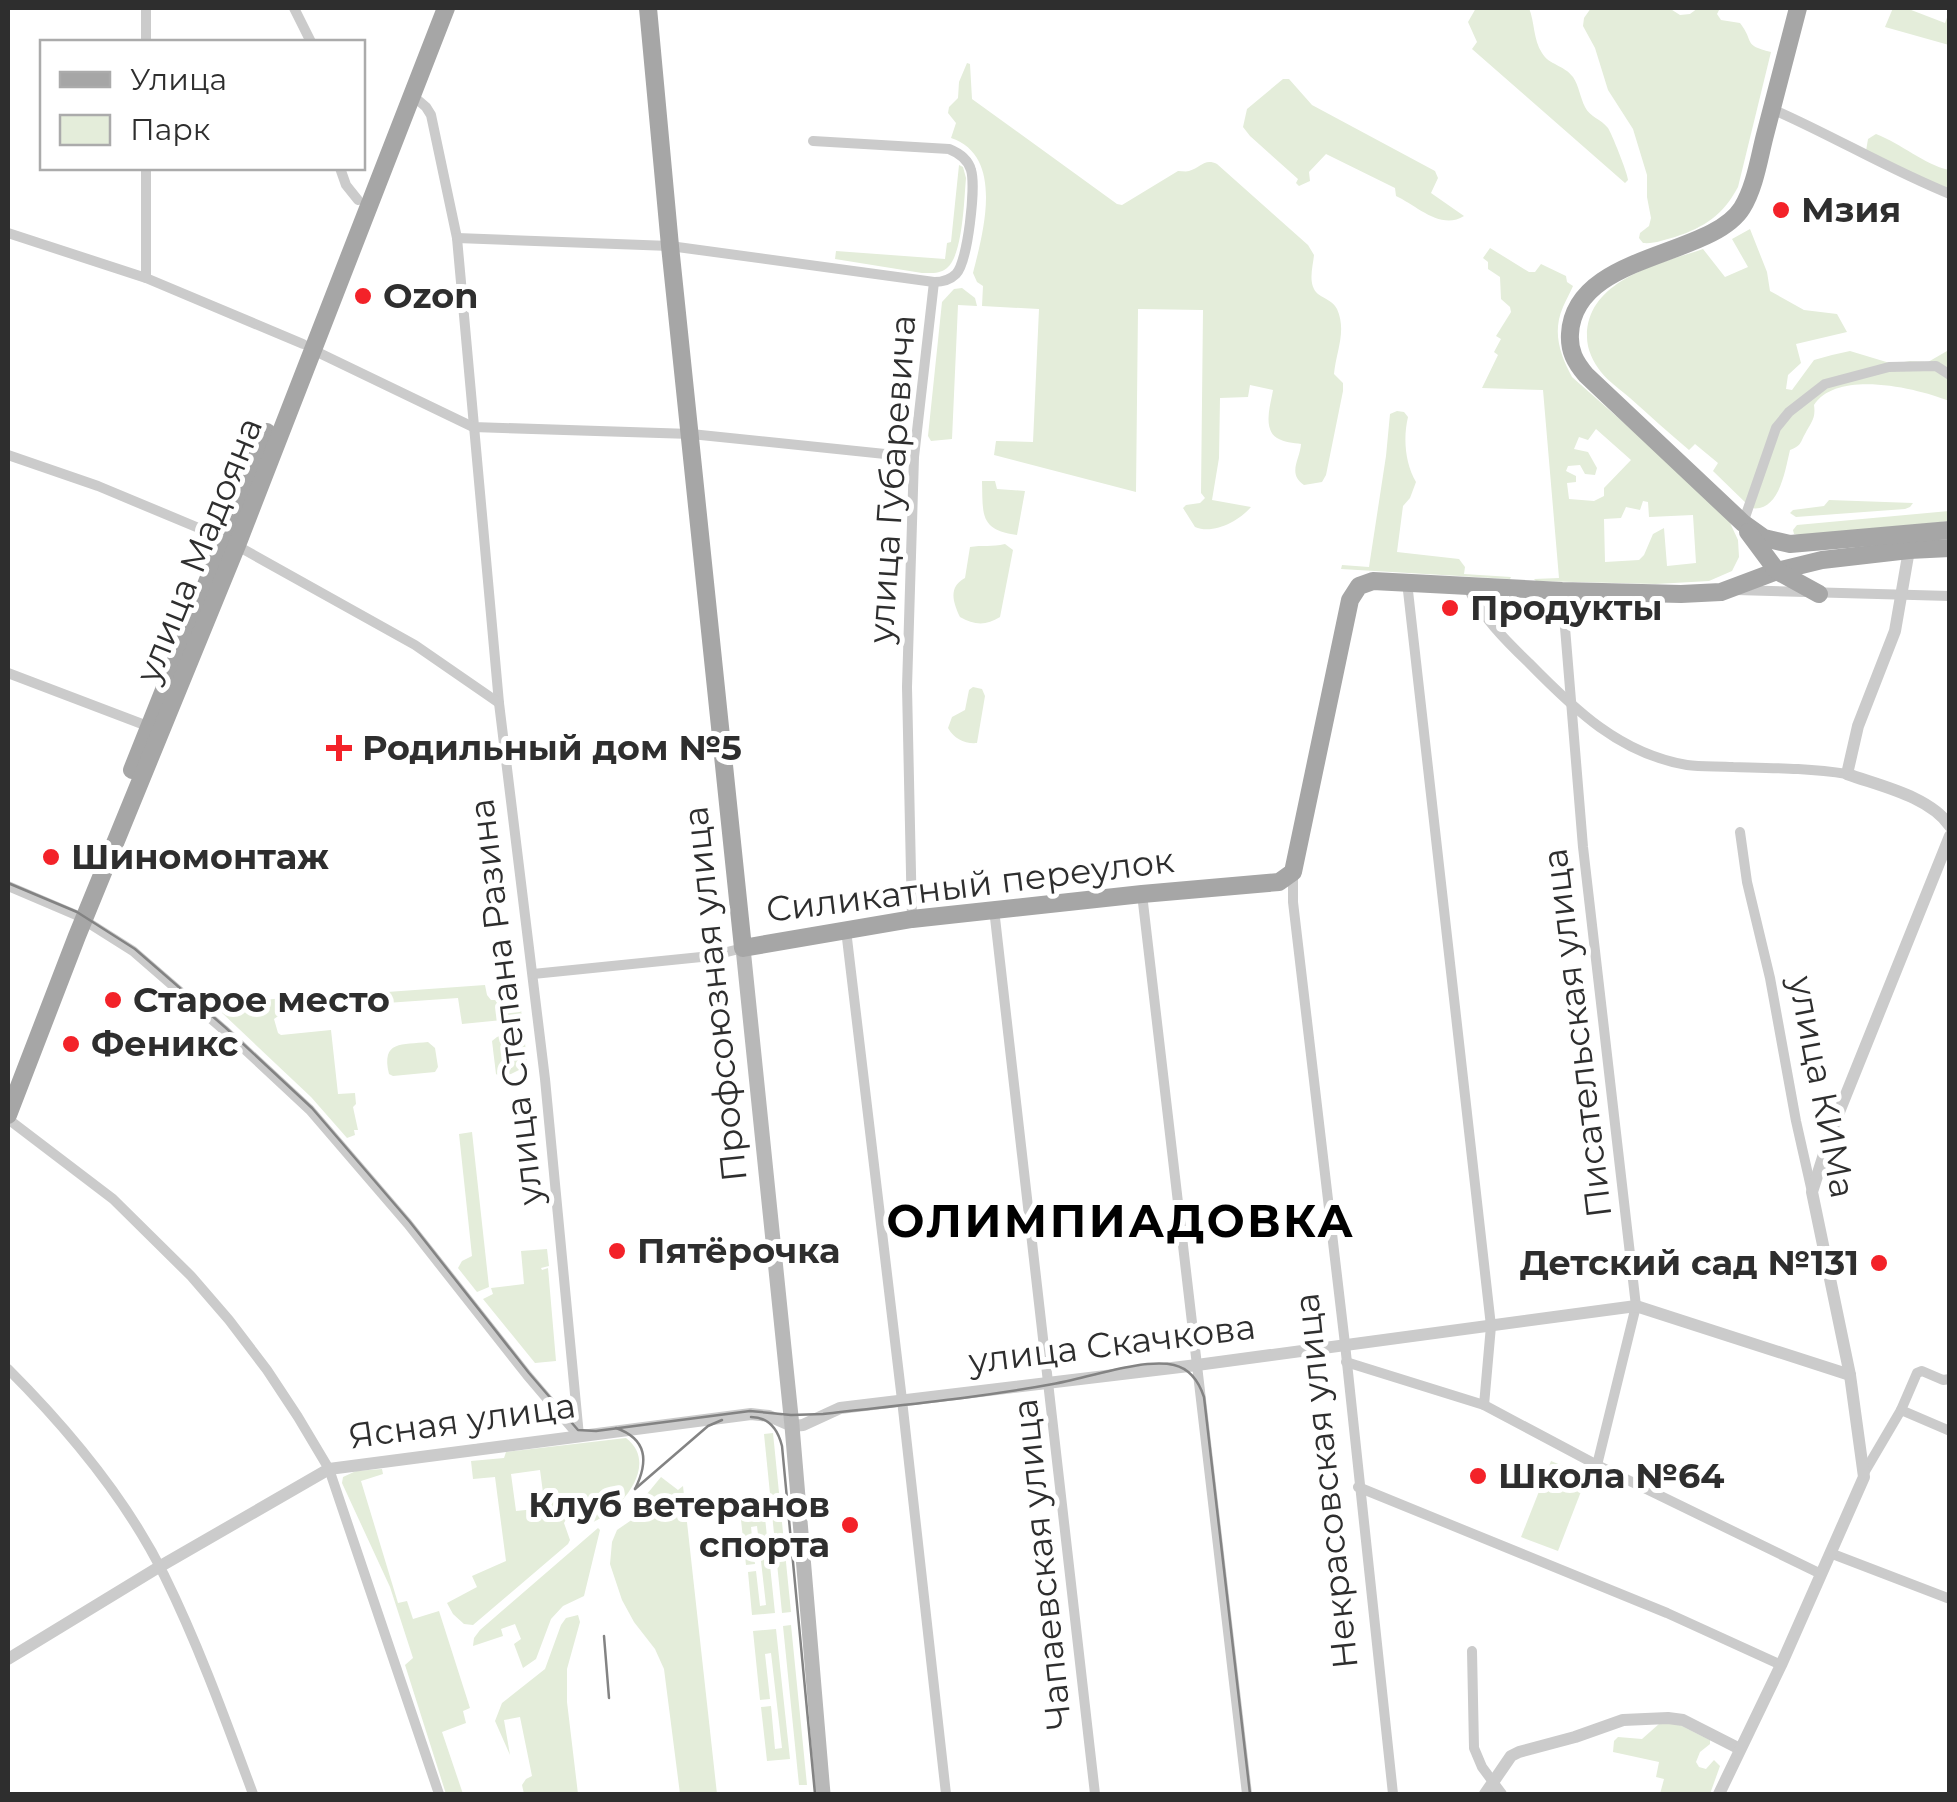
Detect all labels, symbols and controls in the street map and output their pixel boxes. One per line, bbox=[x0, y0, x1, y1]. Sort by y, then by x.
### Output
legend bbox=[40, 40, 365, 170]
text: Улица bbox=[130, 61, 227, 98]
text: Парк bbox=[130, 111, 211, 148]
place label: Мзия bbox=[1801, 188, 1901, 231]
marker: Мзия bbox=[1770, 199, 1792, 221]
place label: Ozon bbox=[383, 274, 478, 317]
marker: Ozon bbox=[352, 285, 374, 307]
street label: улица Губаревича bbox=[859, 313, 924, 646]
street label: улица Мадояна bbox=[125, 411, 271, 690]
place label: Продукты bbox=[1470, 586, 1662, 629]
marker: Продукты bbox=[1439, 597, 1461, 619]
place label: Родильный дом №5 bbox=[362, 726, 742, 769]
marker: Родильный дом №5 bbox=[326, 735, 352, 761]
street label: улица Степана Разина bbox=[459, 796, 552, 1209]
street label: Профсоюзная улица bbox=[673, 804, 756, 1184]
place label: Шиномонтаж bbox=[71, 835, 329, 878]
street label: Силикатный переулок bbox=[764, 838, 1176, 931]
marker: Шиномонтаж bbox=[40, 846, 62, 868]
street label: Писательская улица bbox=[1533, 846, 1620, 1220]
street label: улица КИМа bbox=[1780, 971, 1865, 1202]
place label: Старое место bbox=[133, 978, 390, 1021]
marker: Старое место bbox=[102, 989, 124, 1011]
place label: Феникс bbox=[91, 1022, 239, 1065]
marker: Феникс bbox=[60, 1033, 82, 1055]
district label: ОЛИМПИАДОВКА bbox=[886, 1193, 1356, 1248]
place label: Пятёрочка bbox=[637, 1229, 841, 1272]
marker: Пятёрочка bbox=[606, 1240, 628, 1262]
place label: Детский сад №131 bbox=[1520, 1241, 1859, 1284]
marker: Детский сад №131 bbox=[1868, 1252, 1890, 1274]
street label: Некрасовская улица bbox=[1284, 1291, 1367, 1671]
street label: улица Скачкова bbox=[965, 1305, 1258, 1383]
street label: Ясная улица bbox=[346, 1383, 578, 1458]
street label: Чапаевская улица bbox=[1003, 1397, 1080, 1731]
place label: Школа №64 bbox=[1498, 1454, 1724, 1497]
marker: Школа №64 bbox=[1467, 1465, 1489, 1487]
place label: Клуб ветеранов спорта bbox=[528, 1483, 830, 1566]
marker: Клуб ветеранов спорта bbox=[839, 1514, 861, 1536]

